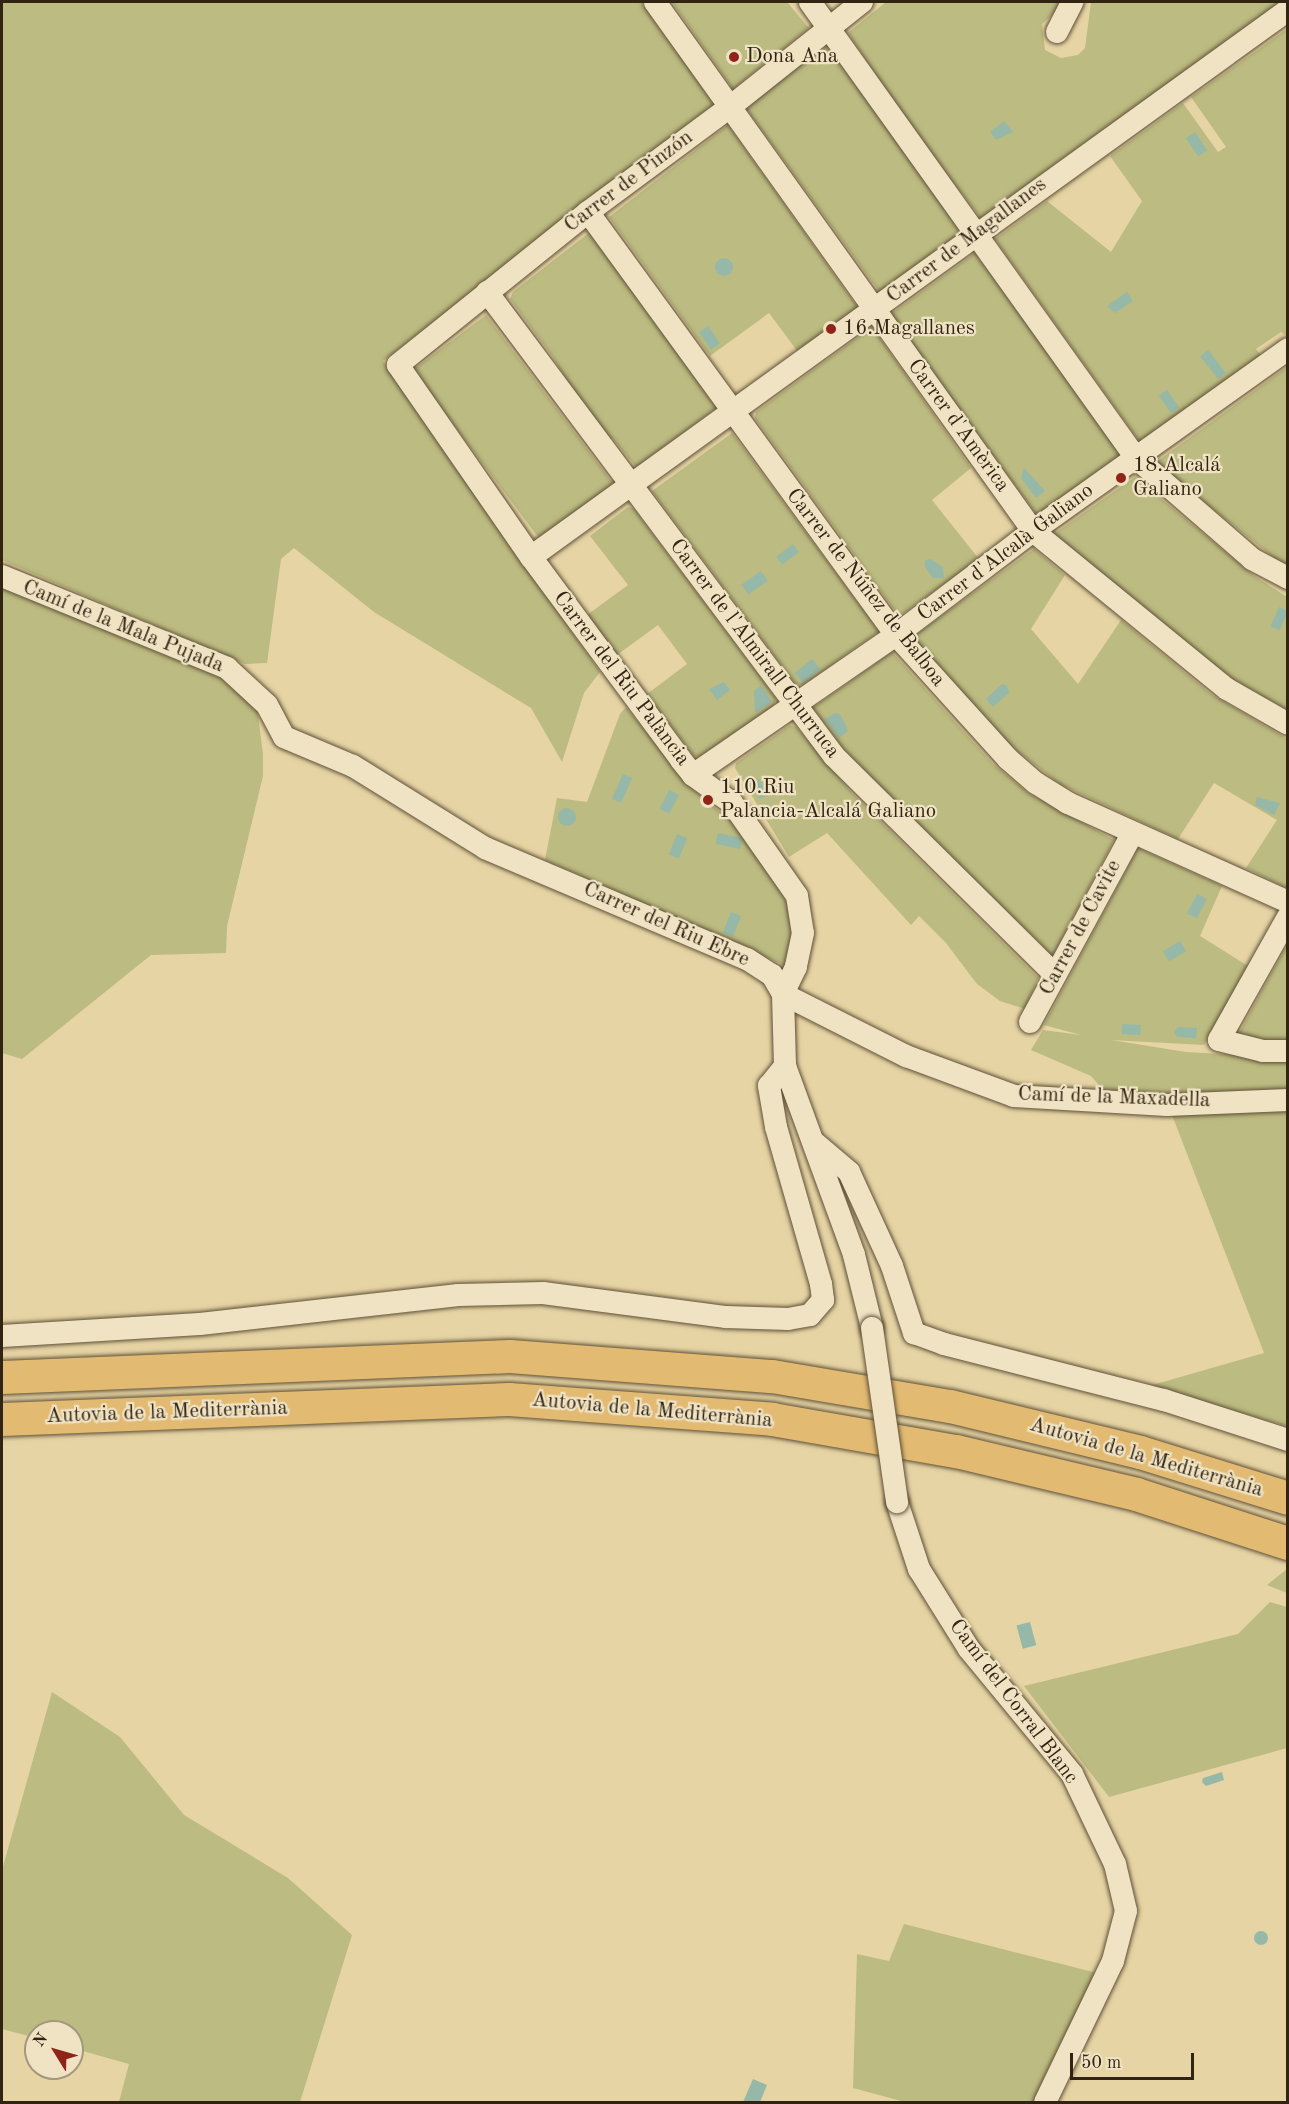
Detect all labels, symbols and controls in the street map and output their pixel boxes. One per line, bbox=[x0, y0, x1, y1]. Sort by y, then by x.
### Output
place label: Dona Ana bbox=[746, 44, 838, 70]
marker: Dona Ana bbox=[727, 50, 741, 64]
street label: Carrer de Pinzón bbox=[560, 125, 698, 239]
street label: Carrer de Magallanes bbox=[882, 173, 1052, 309]
place label: 16.Magallanes bbox=[843, 316, 975, 342]
marker: 16.Magallanes bbox=[824, 322, 838, 336]
street label: Carrer d'Amèrica bbox=[901, 355, 1015, 497]
place label: 18.Alcalá Galiano bbox=[1133, 453, 1221, 503]
marker: 18.Alcalá Galiano bbox=[1114, 471, 1128, 485]
street label: Carrer d'Alcalà Galiano bbox=[913, 479, 1099, 627]
street label: Carrer de Núñez de Balboa bbox=[780, 484, 950, 692]
street label: Carrer de l'Almirall Churruca bbox=[663, 534, 845, 764]
street label: Camí de la Mala Pujada bbox=[19, 575, 227, 679]
street label: Carrer del Riu Palància bbox=[547, 587, 695, 771]
place label: 110.Riu Palancia-Alcalá Galiano bbox=[720, 775, 936, 825]
marker: 110.Riu Palancia-Alcalá Galiano bbox=[701, 793, 715, 807]
street label: Carrer de Cavite bbox=[1035, 856, 1127, 1000]
street label: Carrer del Riu Ebre bbox=[579, 877, 753, 973]
street label: Camí de la Maxadella bbox=[1017, 1082, 1211, 1114]
street label: Autovia de la Mediterrània bbox=[531, 1388, 773, 1434]
street label: Autovia de la Mediterrània bbox=[46, 1396, 288, 1430]
street label: Autovia de la Mediterrània bbox=[1026, 1413, 1266, 1503]
street label: Camí del Corral Blanc bbox=[943, 1615, 1083, 1789]
north arrow bbox=[24, 2020, 84, 2080]
text: N bbox=[31, 2031, 51, 2050]
scale bar bbox=[1073, 2041, 1198, 2079]
text: 50 m bbox=[1081, 2054, 1121, 2072]

